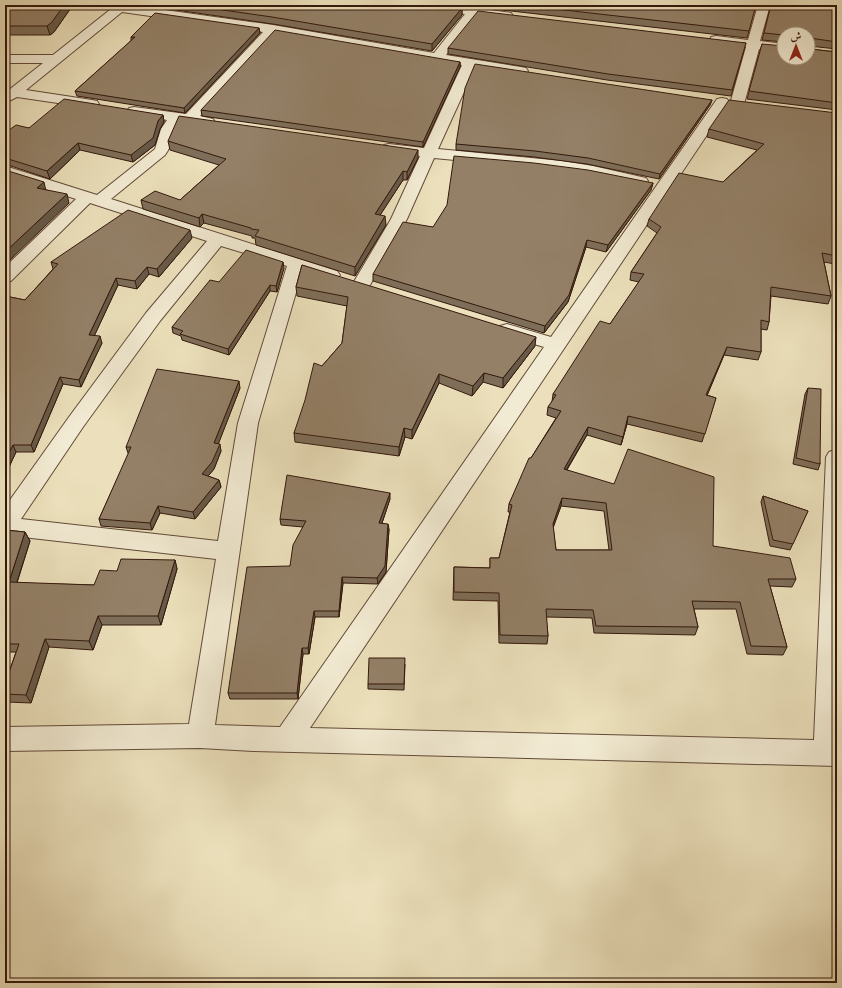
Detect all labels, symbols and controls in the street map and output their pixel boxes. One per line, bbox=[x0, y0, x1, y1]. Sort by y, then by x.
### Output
north arrow bbox=[776, 26, 816, 66]
text: ش bbox=[791, 28, 802, 44]

